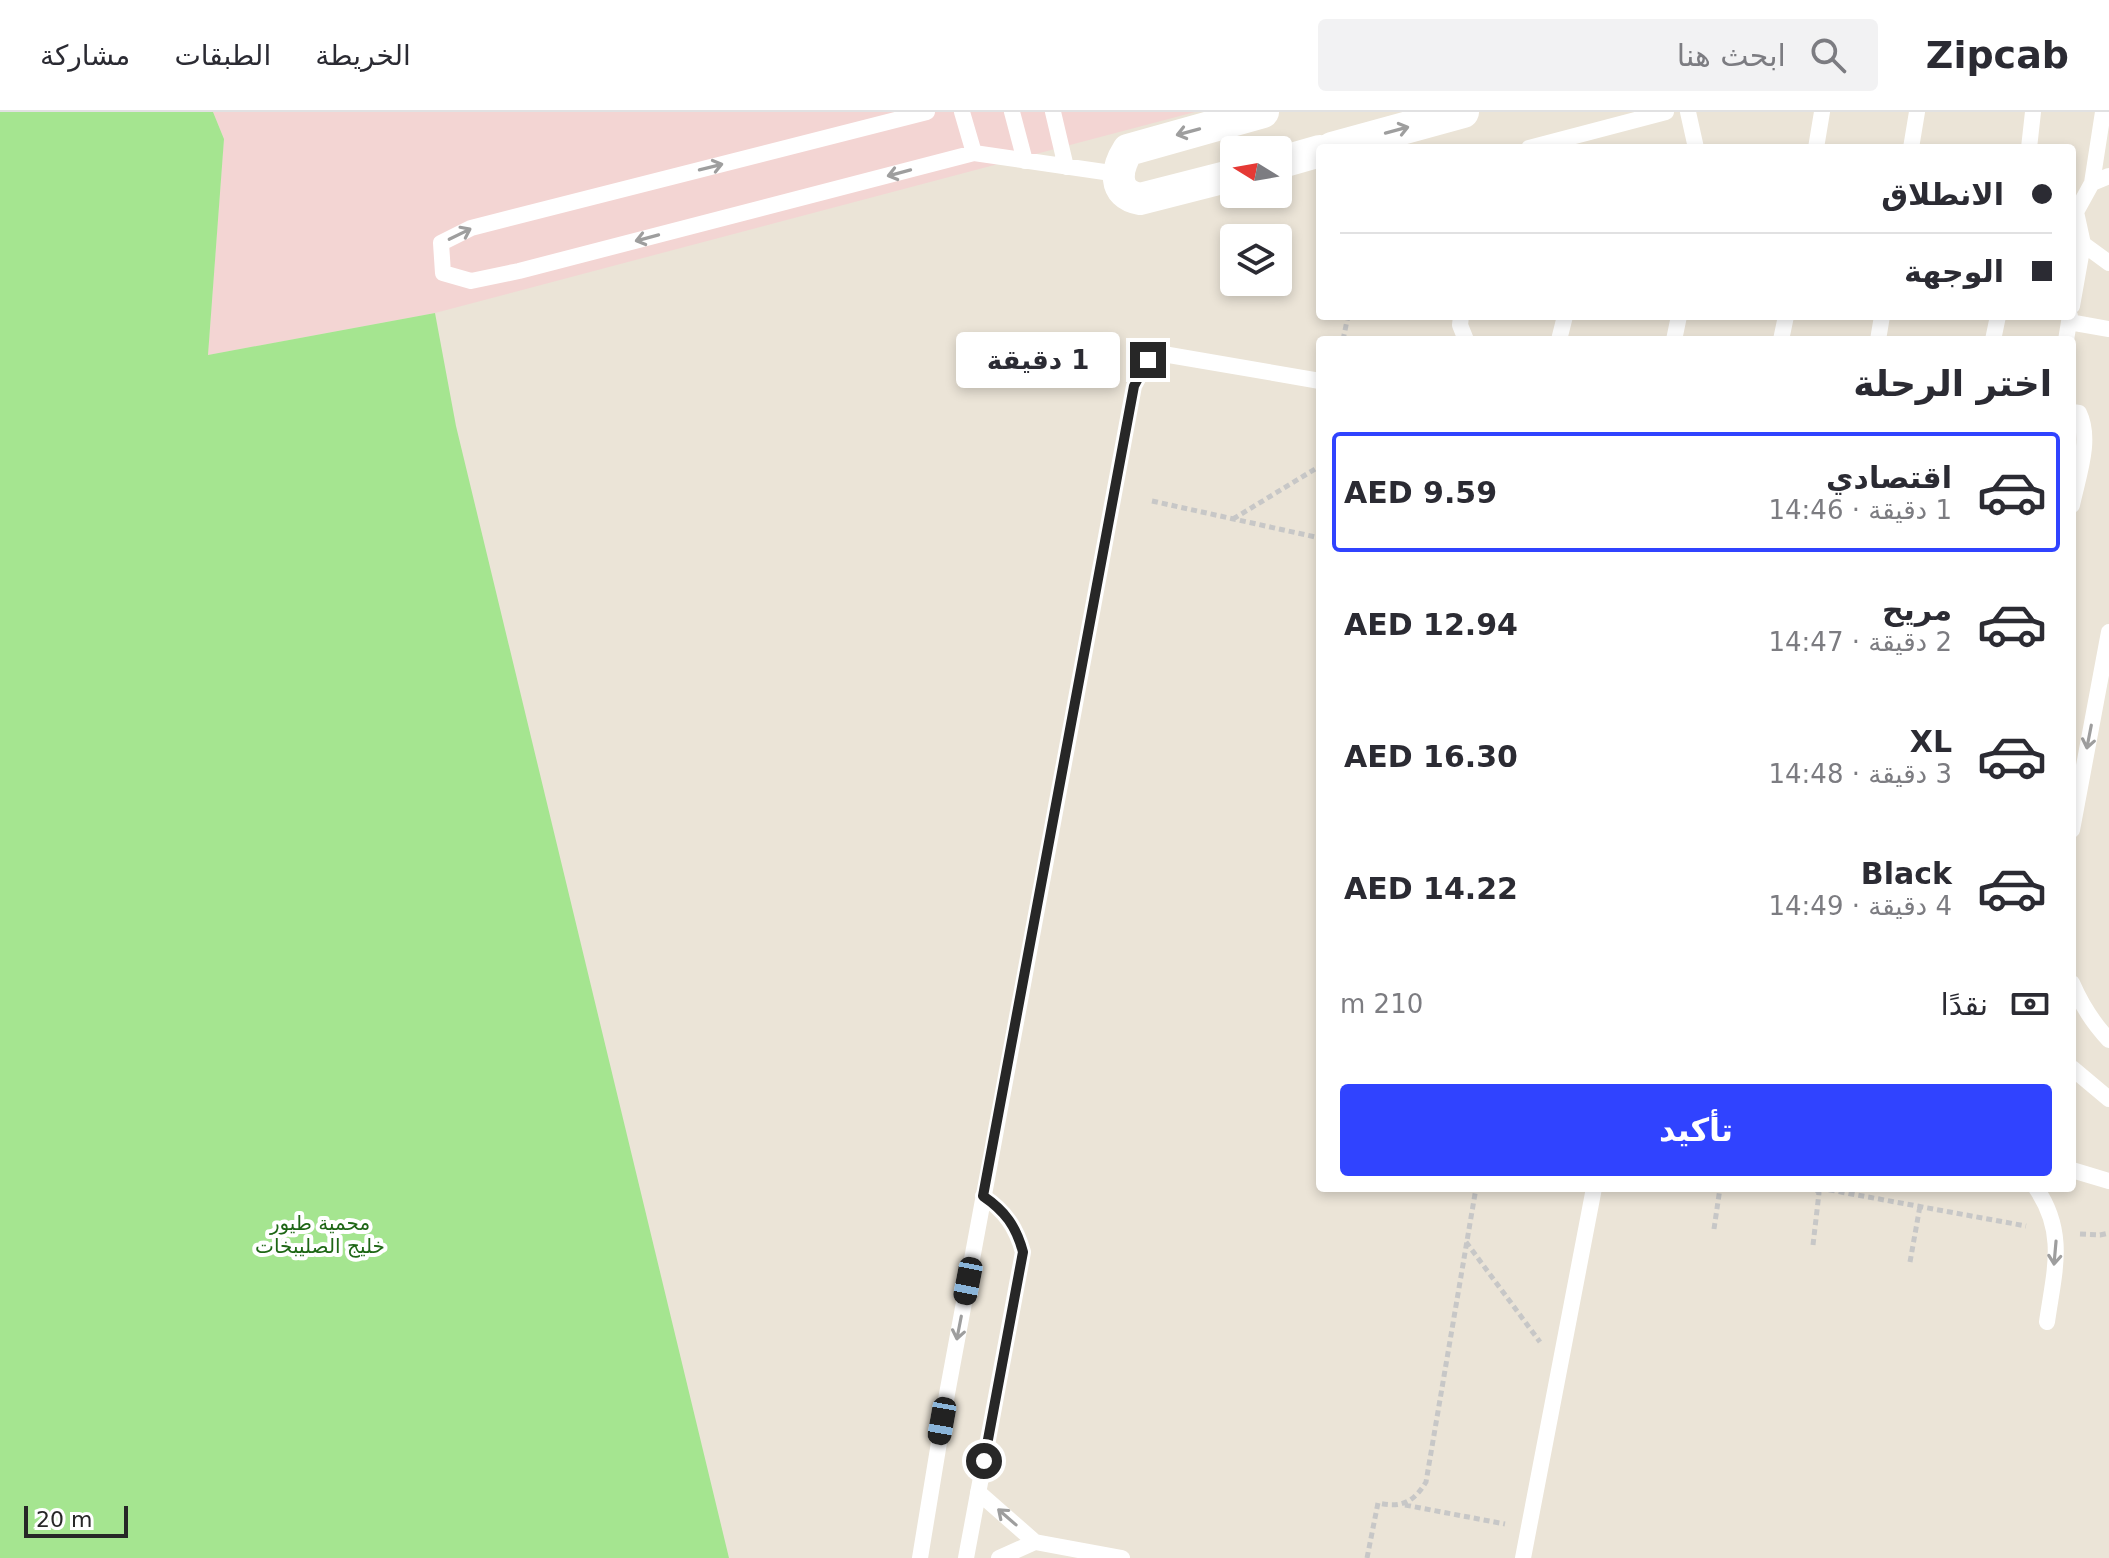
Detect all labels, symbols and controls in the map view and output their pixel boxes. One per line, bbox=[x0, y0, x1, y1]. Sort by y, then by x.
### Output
search box bbox=[1318, 19, 1878, 91]
icon: search bbox=[1806, 33, 1850, 77]
text: Zipcab bbox=[1926, 33, 2069, 77]
text: ابحث هنا bbox=[1677, 38, 1786, 73]
text: مشاركة bbox=[40, 39, 130, 72]
text: الطبقات bbox=[174, 39, 271, 72]
text: الخريطة bbox=[315, 39, 411, 72]
one-way arrow bbox=[1384, 122, 1410, 137]
one-way arrow bbox=[1176, 126, 1201, 141]
north arrow bbox=[1220, 136, 1292, 208]
map controls bbox=[1220, 136, 1292, 296]
one-way arrow bbox=[697, 159, 723, 174]
one-way arrow bbox=[886, 166, 912, 181]
text: الانطلاق bbox=[1881, 177, 2004, 212]
button: layers bbox=[1220, 224, 1292, 296]
one-way arrow bbox=[447, 226, 471, 241]
one-way arrow bbox=[634, 231, 660, 246]
text: الوجهة bbox=[1904, 254, 2004, 289]
callout: 1 دقيقة bbox=[956, 332, 1120, 388]
route end bbox=[1130, 342, 1166, 378]
text: 1 دقيقة bbox=[987, 345, 1089, 375]
text: اختر الرحلة bbox=[1853, 363, 2052, 404]
icon: car bbox=[1976, 456, 2048, 528]
text: اقتصادي bbox=[1826, 460, 1952, 495]
text: AED 9.59 bbox=[1344, 475, 1497, 510]
text: 1 دقيقة · 14:46 bbox=[1769, 495, 1952, 525]
icon: car bbox=[1976, 588, 2048, 660]
text: مريح bbox=[1882, 592, 1952, 627]
text: AED 12.94 bbox=[1344, 607, 1518, 642]
text: 2 دقيقة · 14:47 bbox=[1769, 627, 1952, 657]
icon: car bbox=[1976, 720, 2048, 792]
one-way arrow bbox=[2081, 723, 2096, 749]
text: XL bbox=[1910, 724, 1952, 759]
text: AED 16.30 bbox=[1344, 739, 1518, 774]
text: 3 دقيقة · 14:48 bbox=[1769, 759, 1952, 789]
icon: car bbox=[1976, 852, 2048, 924]
text: Black bbox=[1861, 856, 1952, 891]
text: AED 14.22 bbox=[1344, 871, 1518, 906]
text: 4 دقيقة · 14:49 bbox=[1769, 891, 1952, 921]
icon: cash bbox=[2008, 982, 2052, 1026]
text: نقدًا bbox=[1940, 987, 1988, 1022]
text: 210 m bbox=[1340, 989, 1423, 1019]
button: تأكيد bbox=[1340, 1084, 2052, 1176]
park label: محمية طيور خليج الصليبخات bbox=[255, 1211, 385, 1258]
one-way arrow bbox=[2047, 1239, 2062, 1266]
car bbox=[952, 1255, 984, 1307]
one-way arrow bbox=[951, 1315, 966, 1340]
car bbox=[926, 1395, 958, 1447]
route start bbox=[966, 1443, 1002, 1479]
scale bar bbox=[24, 1502, 128, 1538]
text: 20 m bbox=[36, 1507, 92, 1532]
one-way arrow bbox=[997, 1508, 1017, 1526]

